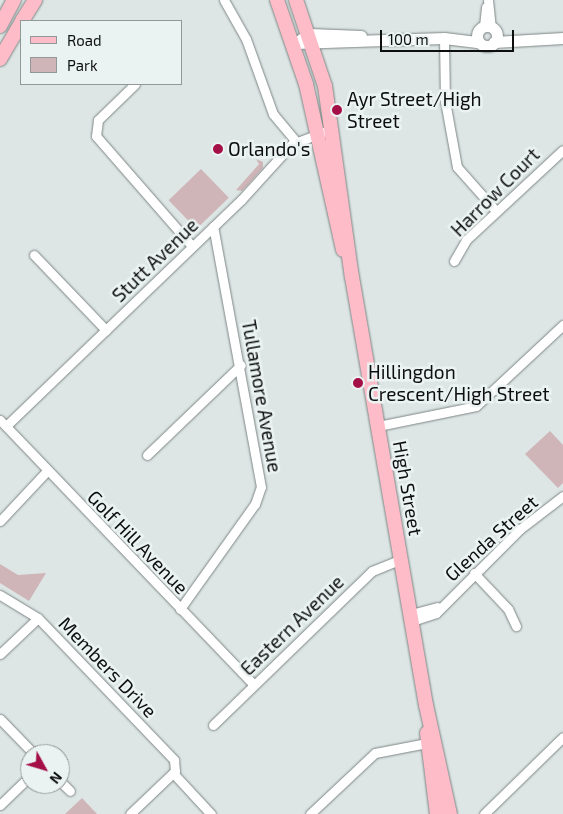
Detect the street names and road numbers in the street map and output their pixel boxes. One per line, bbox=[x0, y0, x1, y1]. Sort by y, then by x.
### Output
street label: Harrow Court bbox=[446, 143, 544, 241]
street label: Stutt Avenue bbox=[107, 213, 203, 307]
street label: Tullamore Avenue bbox=[237, 318, 287, 474]
street label: High Street bbox=[388, 439, 428, 537]
street label: Golf Hill Avenue bbox=[82, 485, 194, 599]
street label: Glenda Street bbox=[440, 490, 542, 586]
street label: Eastern Avenue bbox=[236, 570, 348, 680]
street label: Members Drive bbox=[54, 612, 162, 722]

